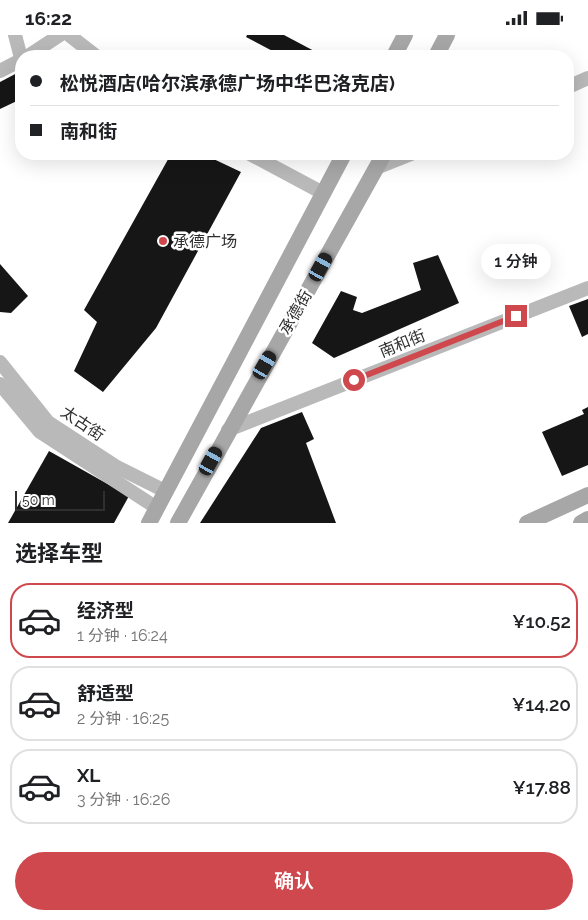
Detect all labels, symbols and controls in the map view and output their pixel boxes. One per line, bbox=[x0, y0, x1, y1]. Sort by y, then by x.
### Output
text: 16:22 bbox=[25, 7, 72, 29]
text: 松悦酒店(哈尔滨承德广场中华巴洛克店) bbox=[60, 72, 395, 94]
text: 南和街 bbox=[60, 120, 117, 142]
place label: 承德广场 bbox=[173, 232, 237, 251]
marker: 承德广场 bbox=[157, 235, 169, 247]
callout: 1 分钟 bbox=[481, 243, 551, 279]
car bbox=[307, 250, 334, 284]
text: 1 分钟 bbox=[494, 252, 538, 271]
street label: 承德街 bbox=[275, 287, 316, 338]
route end bbox=[505, 305, 527, 327]
street label: 南和街 bbox=[376, 326, 428, 361]
car bbox=[251, 348, 278, 382]
route start bbox=[343, 369, 365, 391]
street label: 太古街 bbox=[58, 402, 108, 445]
car bbox=[197, 444, 224, 478]
scale bar bbox=[15, 487, 105, 511]
text: 50 m bbox=[22, 492, 55, 508]
text: 选择车型 bbox=[15, 540, 103, 566]
icon: car bbox=[17, 598, 62, 643]
text: 经济型 bbox=[77, 599, 134, 621]
text: ¥10.52 bbox=[512, 610, 571, 632]
text: 1 分钟 · 16:24 bbox=[77, 626, 168, 645]
icon: car bbox=[17, 681, 62, 726]
text: 舒适型 bbox=[77, 682, 134, 704]
text: ¥14.20 bbox=[512, 693, 571, 715]
text: 2 分钟 · 16:25 bbox=[77, 709, 169, 728]
icon: car bbox=[17, 764, 62, 809]
text: XL bbox=[77, 764, 100, 786]
text: ¥17.88 bbox=[513, 776, 571, 798]
text: 3 分钟 · 16:26 bbox=[77, 790, 170, 809]
button: 确认 bbox=[15, 852, 573, 910]

